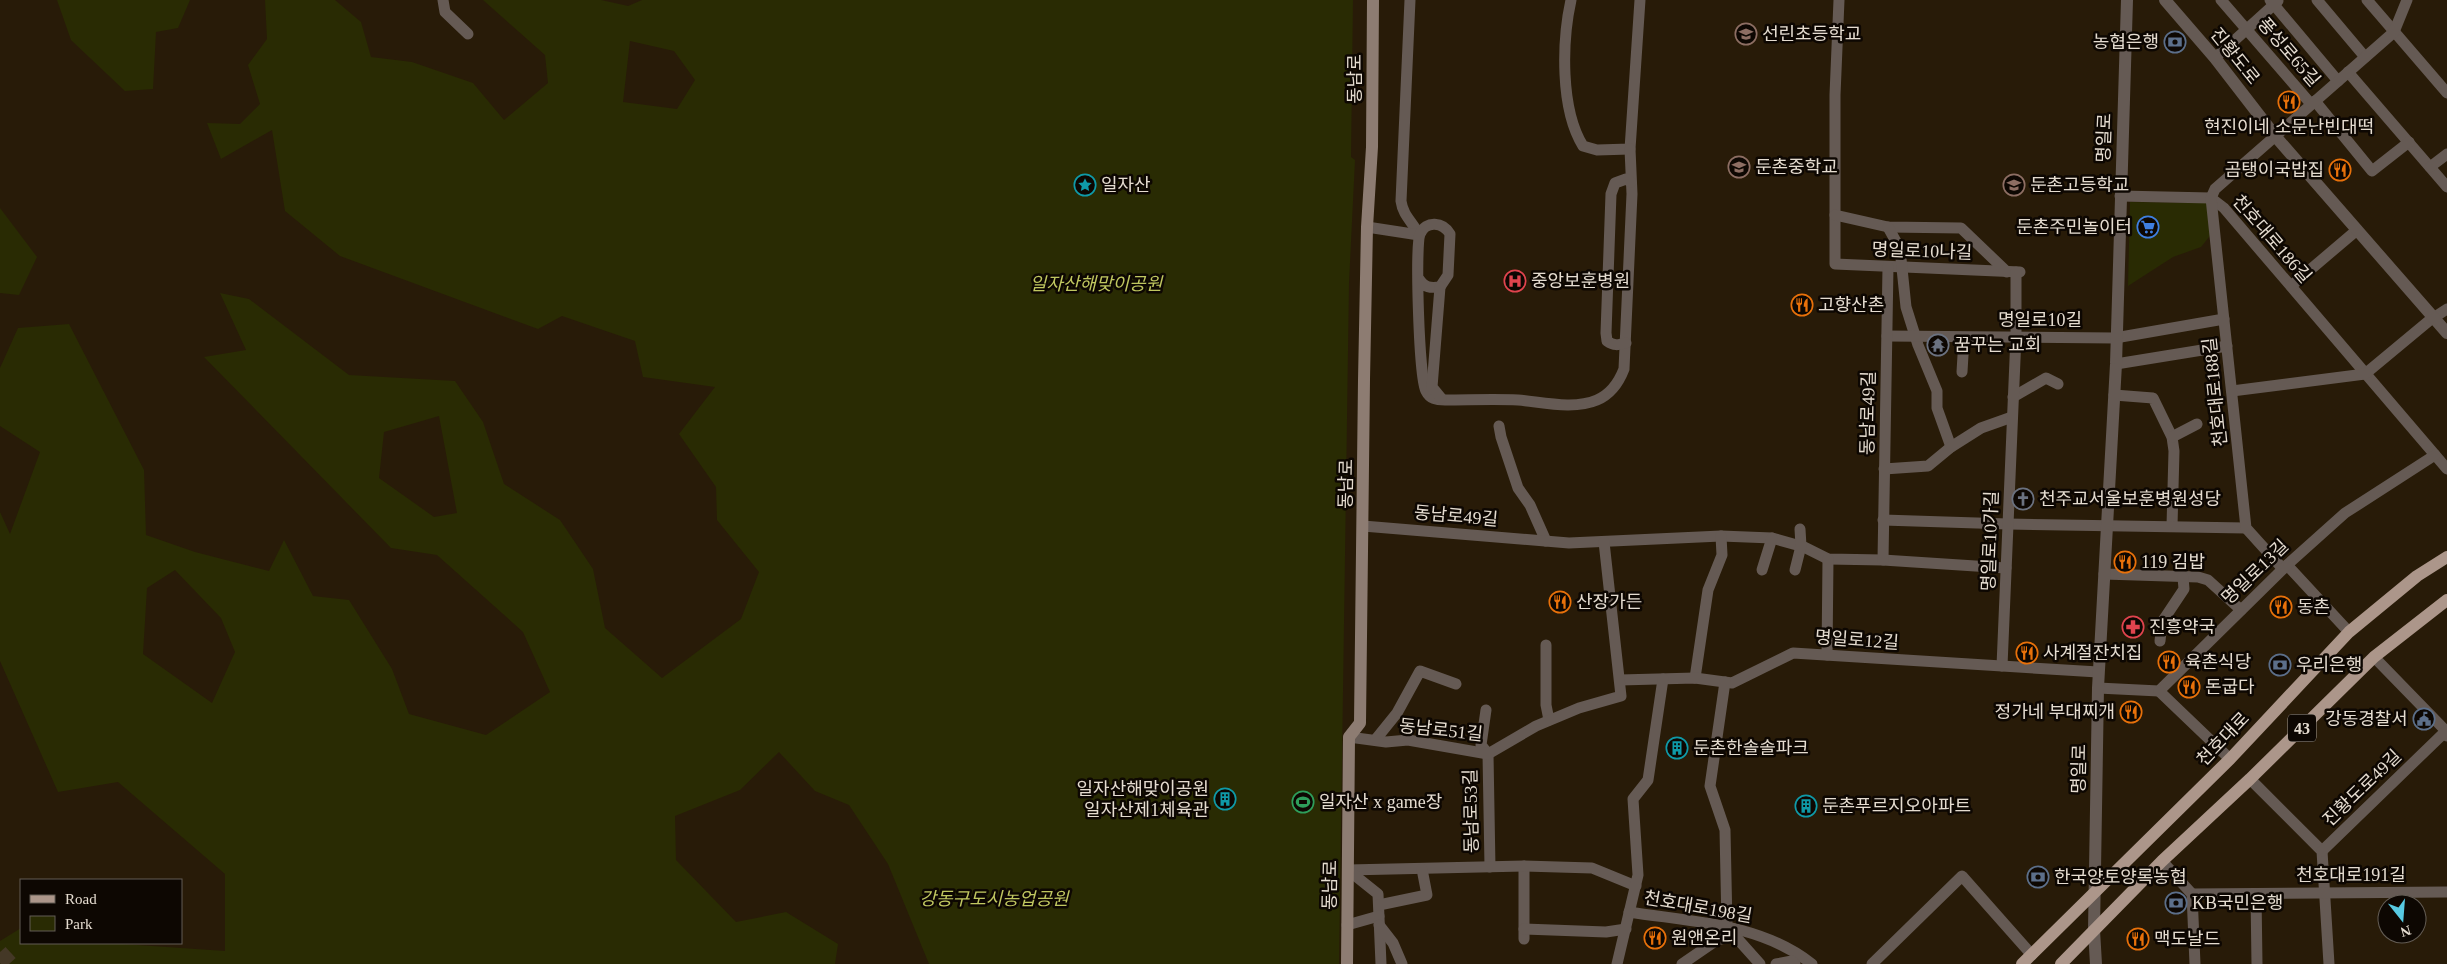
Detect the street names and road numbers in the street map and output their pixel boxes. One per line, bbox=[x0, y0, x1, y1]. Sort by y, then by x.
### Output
street label: 풍성로65길 bbox=[2254, 14, 2324, 90]
street label: 진황도로 bbox=[2206, 24, 2264, 88]
street label: 동남로 bbox=[1345, 54, 1365, 104]
street label: 명일로 bbox=[2093, 113, 2115, 163]
street label: 천호대로186길 bbox=[2228, 191, 2316, 287]
street label: 명일로10나길 bbox=[1871, 239, 1973, 263]
street label: 명일로10길 bbox=[1998, 310, 2082, 330]
street label: 천호대로188길 bbox=[2199, 336, 2231, 448]
street label: 동남로49길 bbox=[1857, 371, 1879, 455]
street label: 동남로 bbox=[1336, 459, 1356, 509]
street label: 명일로10가길 bbox=[1978, 490, 2002, 592]
street label: 동남로49길 bbox=[1413, 502, 1499, 530]
street label: 명일로13길 bbox=[2218, 536, 2292, 608]
street label: 명일로12길 bbox=[1814, 627, 1900, 653]
street label: 천호대로 bbox=[2193, 708, 2253, 770]
road number: 43 bbox=[2288, 714, 2316, 741]
street label: 동남로51길 bbox=[1398, 716, 1484, 744]
street label: 명일로 bbox=[2069, 744, 2089, 794]
street label: 진황도로49길 bbox=[2319, 746, 2405, 830]
street label: 동남로53길 bbox=[1460, 769, 1482, 853]
street label: 동남로 bbox=[1320, 860, 1340, 910]
street label: 천호대로191길 bbox=[2296, 865, 2406, 885]
street label: 천호대로198길 bbox=[1642, 888, 1754, 926]

